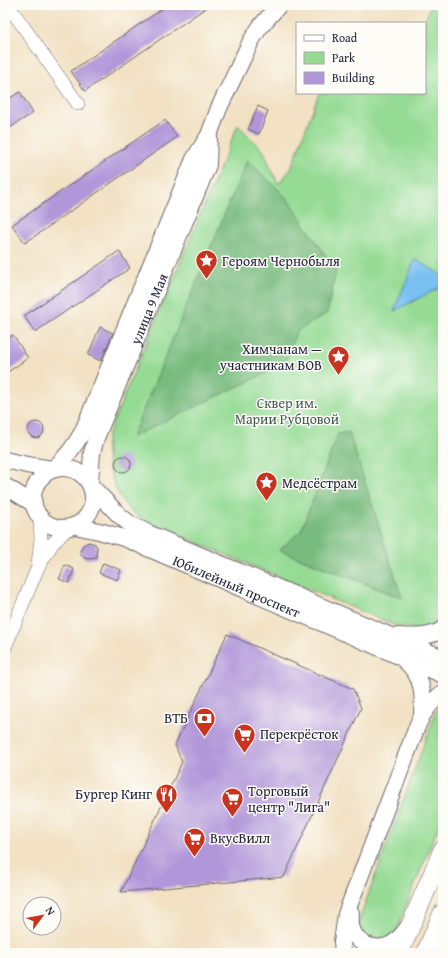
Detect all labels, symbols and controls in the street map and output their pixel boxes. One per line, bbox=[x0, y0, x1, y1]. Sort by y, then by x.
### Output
legend bbox=[296, 22, 426, 94]
text: Road bbox=[332, 29, 358, 46]
text: Park bbox=[332, 49, 356, 66]
text: Building bbox=[332, 69, 375, 86]
place icon: Героям Чернобыля bbox=[194, 248, 220, 281]
place label: Героям Чернобыля bbox=[222, 251, 340, 271]
street label: улица 9 Мая bbox=[125, 270, 172, 349]
place label: Химчанам — участникам ВОВ bbox=[219, 339, 322, 375]
place icon: Химчанам — участникам ВОВ bbox=[325, 344, 351, 377]
park label: Сквер им. Марии Рубцовой bbox=[235, 393, 339, 429]
place icon: Медсёстрам bbox=[253, 470, 279, 503]
place label: Медсёстрам bbox=[282, 473, 357, 493]
street label: Юбилейный проспект bbox=[170, 550, 304, 623]
bank icon: ВТБ bbox=[191, 705, 217, 738]
place label: ВТБ bbox=[164, 708, 188, 728]
supermarket icon: Перекрёсток bbox=[232, 721, 258, 754]
place label: Перекрёсток bbox=[260, 724, 339, 744]
restaurant icon: Бургер Кинг bbox=[154, 781, 180, 814]
place label: Торговый центр "Лига" bbox=[248, 781, 330, 817]
place label: Бургер Кинг bbox=[75, 784, 152, 804]
supermarket icon: Торговый центр "Лига" bbox=[220, 786, 246, 819]
supermarket icon: ВкусВилл bbox=[182, 825, 208, 858]
place label: ВкусВилл bbox=[210, 828, 271, 848]
north arrow bbox=[22, 896, 62, 936]
text: N bbox=[42, 903, 60, 919]

